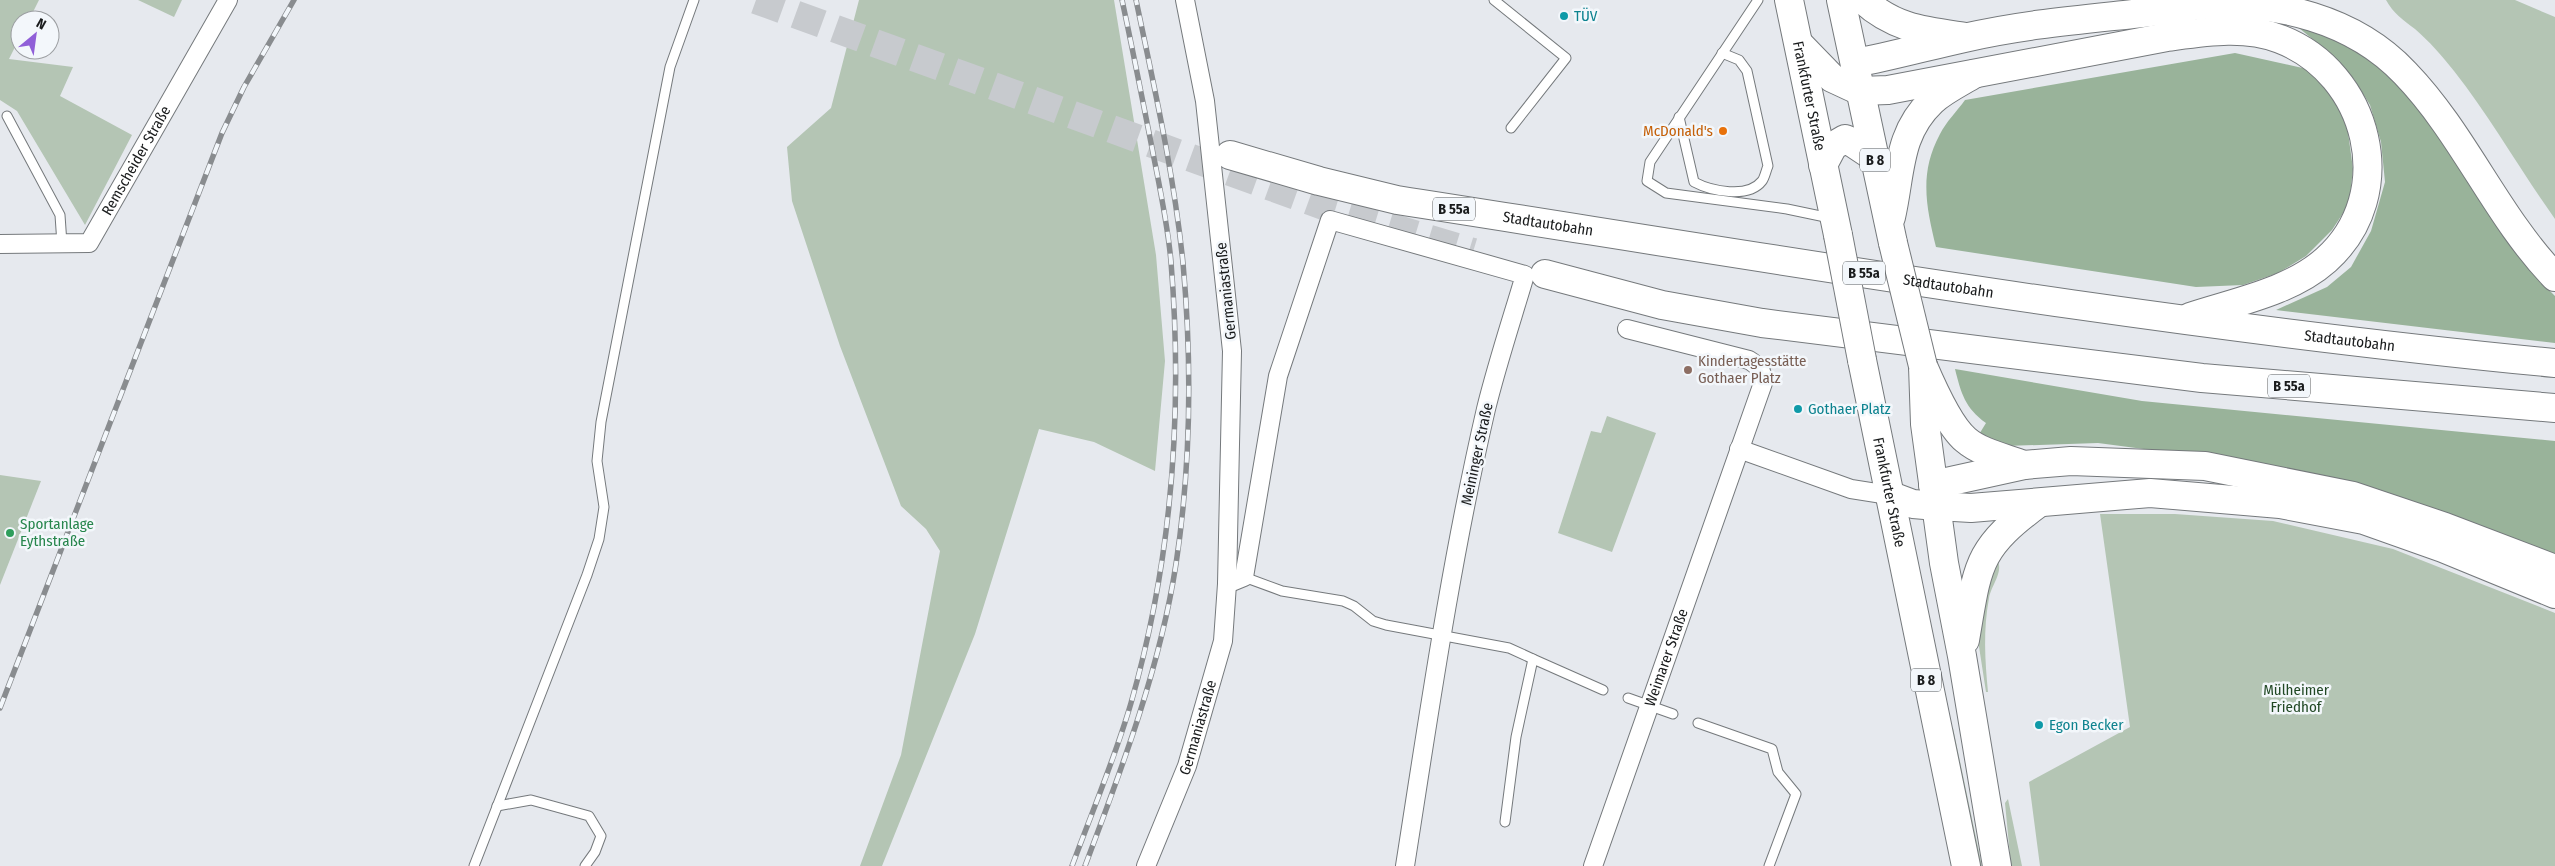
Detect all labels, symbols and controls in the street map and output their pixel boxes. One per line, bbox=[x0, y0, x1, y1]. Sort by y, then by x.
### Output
place label: TÜV bbox=[1574, 7, 1598, 25]
north arrow bbox=[10, 10, 60, 60]
marker: TÜV bbox=[1558, 10, 1570, 22]
text: N bbox=[33, 15, 49, 34]
street label: Frankfurter Straße bbox=[1789, 39, 1829, 152]
street label: Remscheider Straße bbox=[98, 103, 175, 218]
place label: McDonald's bbox=[1643, 122, 1713, 140]
marker: McDonald's bbox=[1717, 125, 1729, 137]
road number: B 8 bbox=[1860, 148, 1890, 172]
road number: B 55a bbox=[1433, 198, 1475, 220]
street label: Stadtautobahn bbox=[1502, 208, 1595, 240]
street label: Germaniastraße bbox=[1212, 241, 1240, 341]
road number: B 55a bbox=[1843, 262, 1885, 284]
street label: Stadtautobahn bbox=[1902, 270, 1995, 302]
street label: Stadtautobahn bbox=[2303, 326, 2396, 355]
place label: Kindertagesstätte Gothaer Platz bbox=[1698, 352, 1806, 387]
marker: Kindertagesstätte Gothaer Platz bbox=[1682, 364, 1694, 376]
road number: B 55a bbox=[2268, 374, 2310, 398]
place label: Gothaer Platz bbox=[1808, 400, 1891, 418]
street label: Meininger Straße bbox=[1457, 401, 1497, 507]
marker: Gothaer Platz bbox=[1792, 403, 1804, 415]
street label: Frankfurter Straße bbox=[1869, 436, 1909, 549]
place label: Sportanlage Eythstraße bbox=[20, 515, 94, 550]
marker: Sportanlage Eythstraße bbox=[4, 527, 16, 539]
street label: Weimarer Straße bbox=[1641, 606, 1692, 709]
road number: B 8 bbox=[1911, 668, 1941, 692]
street label: Germaniastraße bbox=[1175, 678, 1220, 778]
park label: Mülheimer Friedhof bbox=[2263, 681, 2330, 716]
place label: Egon Becker bbox=[2049, 716, 2124, 734]
marker: Egon Becker bbox=[2033, 719, 2045, 731]

